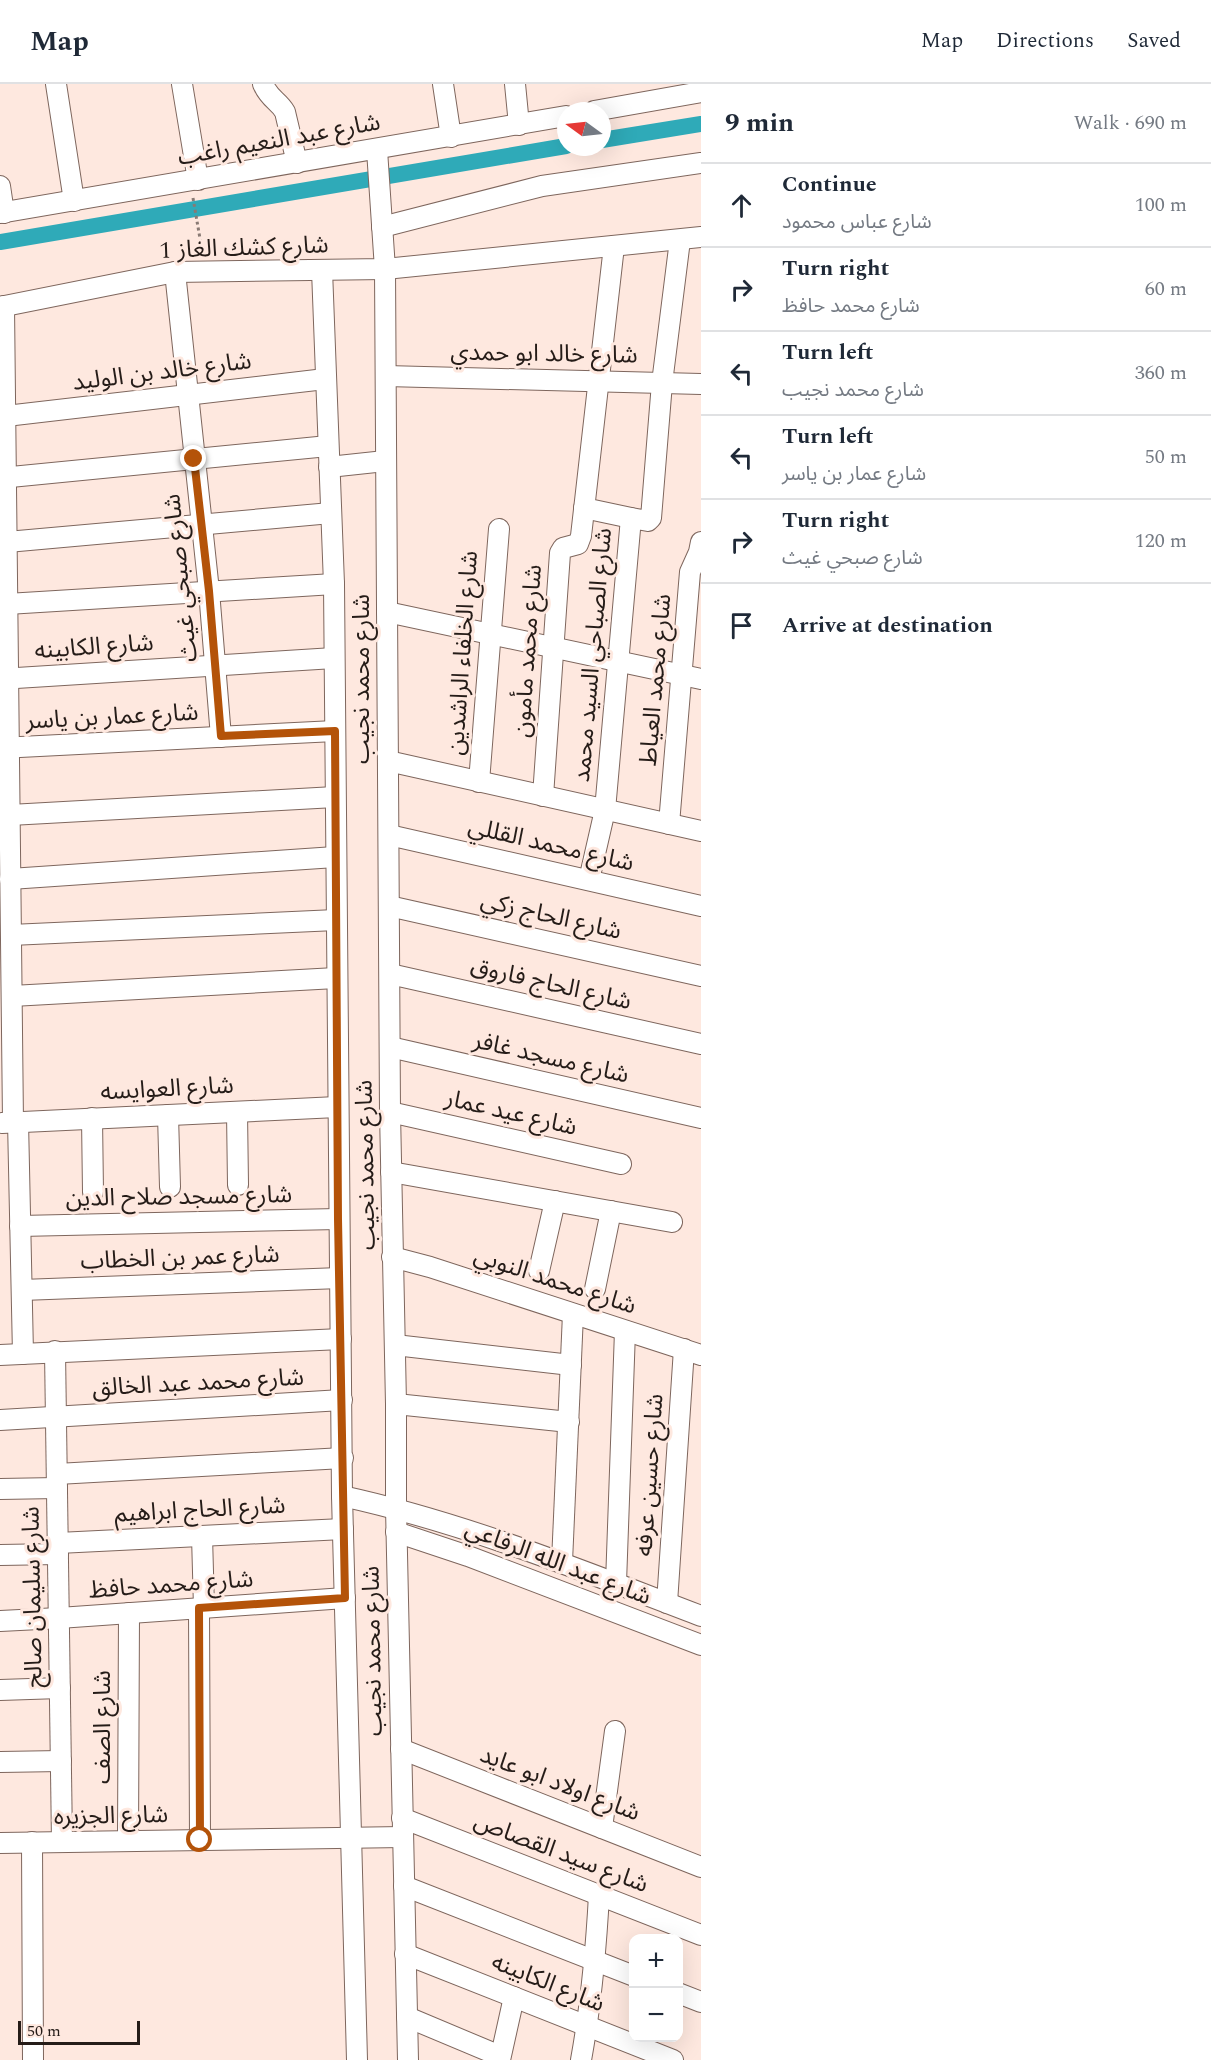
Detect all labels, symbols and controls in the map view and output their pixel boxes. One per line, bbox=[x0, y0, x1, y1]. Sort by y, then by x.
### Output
text: Map bbox=[30, 20, 89, 63]
text: Map bbox=[921, 25, 963, 57]
text: Directions bbox=[996, 25, 1094, 57]
text: Saved bbox=[1127, 25, 1181, 57]
north arrow bbox=[557, 102, 611, 156]
text: 9 min bbox=[725, 103, 794, 143]
street label: شارع عبد النعيم راغب bbox=[175, 104, 383, 176]
text: Walk · 690 m bbox=[1074, 108, 1187, 138]
text: Continue bbox=[782, 168, 877, 201]
icon: ahead bbox=[725, 189, 758, 222]
text: 100 m bbox=[1135, 190, 1187, 220]
text: شارع عباس محمود bbox=[782, 207, 932, 237]
street label: شارع كشك الغاز 1 bbox=[159, 227, 329, 269]
text: Turn right bbox=[782, 252, 889, 285]
icon: right bbox=[725, 273, 758, 306]
text: 60 m bbox=[1145, 274, 1187, 304]
text: شارع محمد حافظ bbox=[782, 291, 920, 321]
street label: شارع خالد ابو حمدي bbox=[450, 334, 638, 374]
text: Turn left bbox=[782, 336, 874, 369]
street label: شارع خالد بن الوليد bbox=[70, 343, 254, 401]
icon: left bbox=[725, 357, 758, 390]
text: 360 m bbox=[1135, 358, 1187, 388]
text: شارع محمد نجيب bbox=[782, 375, 924, 405]
text: Turn left bbox=[782, 420, 874, 453]
icon: left bbox=[725, 441, 758, 474]
text: 50 m bbox=[1145, 442, 1187, 472]
route end bbox=[180, 445, 206, 471]
text: شارع عمار بن ياسر bbox=[782, 459, 926, 489]
street label: شارع صبحي غيث bbox=[154, 492, 208, 664]
text: Turn right bbox=[782, 504, 889, 537]
icon: right bbox=[725, 525, 758, 558]
street label: شارع الصباحي السيد محمد bbox=[564, 526, 622, 784]
text: 120 m bbox=[1135, 526, 1187, 556]
text: شارع صبحي غيث bbox=[782, 543, 923, 573]
street label: شارع الخلفاء الراشدين bbox=[438, 550, 488, 756]
street label: شارع محمد مأمون bbox=[504, 563, 552, 739]
street label: شارع محمد العياط bbox=[631, 592, 681, 768]
street label: شارع محمد نجيب bbox=[344, 594, 380, 764]
icon: arrive bbox=[725, 609, 758, 642]
text: Arrive at destination bbox=[782, 609, 993, 642]
street label: شارع الكابينه bbox=[33, 625, 155, 669]
street label: شارع عمار بن ياسر bbox=[24, 694, 199, 740]
street label: شارع محمد القللي bbox=[465, 808, 637, 882]
street label: شارع الحاج زكي bbox=[477, 882, 625, 950]
street label: شارع الحاج فاروق bbox=[467, 948, 635, 1020]
street label: شارع مسجد غافر bbox=[468, 1022, 633, 1093]
street label: شارع العوايسه bbox=[99, 1068, 235, 1110]
street label: شارع محمد نجيب bbox=[347, 1080, 385, 1250]
street label: شارع عيد عمار bbox=[441, 1080, 580, 1146]
street label: شارع مسجد صلاح الدين bbox=[65, 1177, 293, 1217]
street label: شارع عمر بن الخطاب bbox=[80, 1237, 280, 1279]
street label: شارع محمد النوبي bbox=[469, 1238, 641, 1324]
street label: شارع محمد عبد الخالق bbox=[91, 1359, 305, 1407]
street label: شارع حسين عرفه bbox=[626, 1392, 674, 1558]
street label: شارع الحاج ابراهيم bbox=[114, 1488, 286, 1532]
street label: شارع سليمان صالح bbox=[13, 1506, 53, 1688]
street label: شارع عبد الله الرفاعي bbox=[460, 1511, 656, 1615]
street label: شارع محمد حافظ bbox=[87, 1561, 255, 1609]
street label: شارع محمد نجيب bbox=[354, 1566, 392, 1736]
street label: شارع الصف bbox=[85, 1670, 121, 1784]
street label: شارع اولاد ابو عايد bbox=[475, 1737, 645, 1831]
street label: شارع الجزيره bbox=[54, 1797, 168, 1835]
street label: شارع سيد القصاص bbox=[469, 1803, 653, 1903]
route start bbox=[186, 1826, 212, 1852]
map controls bbox=[629, 1934, 683, 2042]
button: + bbox=[629, 1934, 683, 1988]
street label: شارع الكابينه bbox=[486, 1944, 610, 2022]
button: − bbox=[629, 1988, 683, 2042]
scale bar bbox=[18, 2018, 140, 2046]
text: 50 m bbox=[27, 2019, 61, 2043]

